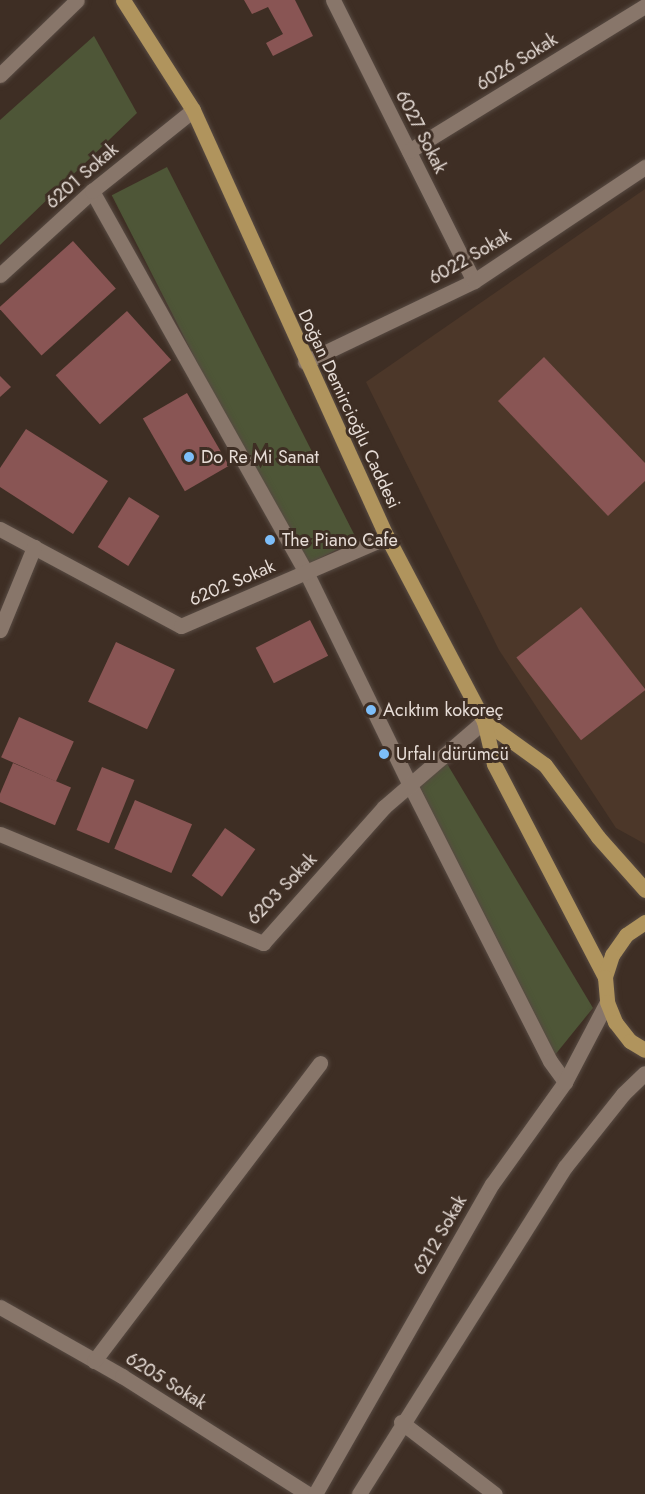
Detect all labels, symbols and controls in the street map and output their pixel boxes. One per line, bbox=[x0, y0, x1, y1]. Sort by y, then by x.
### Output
street label: 6026 Sokak bbox=[473, 29, 561, 95]
street label: 6027 Sokak bbox=[391, 87, 451, 177]
street label: 6201 Sokak bbox=[41, 139, 123, 213]
street label: 6022 Sokak bbox=[425, 225, 515, 289]
street label: Doğan Demircioğlu Caddesi bbox=[293, 306, 405, 512]
place label: Do Re Mi Sanat bbox=[201, 446, 319, 468]
marker: Do Re Mi Sanat bbox=[182, 450, 196, 464]
place label: The Piano Cafe bbox=[282, 529, 398, 551]
marker: The Piano Cafe bbox=[263, 533, 277, 547]
street label: 6202 Sokak bbox=[186, 555, 278, 611]
place label: Acıktım kokoreç bbox=[383, 699, 503, 721]
marker: Acıktım kokoreç bbox=[364, 703, 378, 717]
place label: Urfalı dürümcü bbox=[396, 743, 509, 765]
marker: Urfalı dürümcü bbox=[377, 747, 391, 761]
street label: 6203 Sokak bbox=[243, 849, 321, 929]
street label: 6212 Sokak bbox=[409, 1191, 471, 1279]
street label: 6205 Sokak bbox=[122, 1348, 210, 1414]

